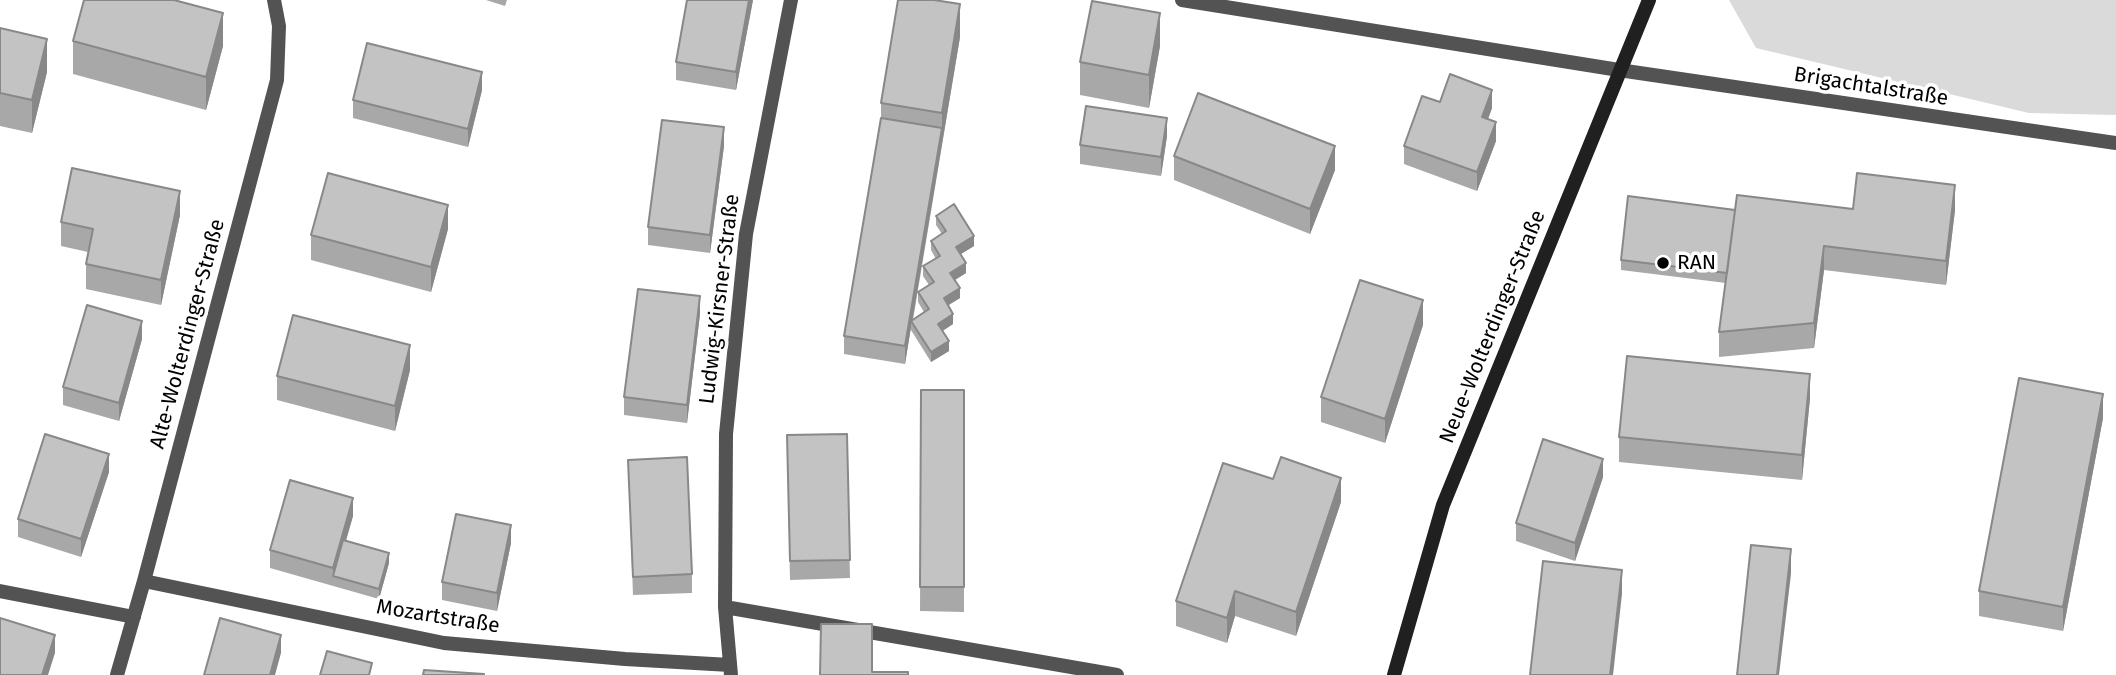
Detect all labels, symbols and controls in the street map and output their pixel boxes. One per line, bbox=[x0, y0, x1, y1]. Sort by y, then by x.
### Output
street label: Brigachtalstraße bbox=[1792, 62, 1950, 112]
street label: Ludwig-Kirsner-Straße bbox=[695, 193, 745, 405]
street label: Neue-Wolterdinger-Straße bbox=[1435, 207, 1551, 447]
street label: Alte-Wolterdinger-Straße bbox=[145, 216, 231, 452]
place label: RAN bbox=[1677, 250, 1716, 276]
marker: RAN bbox=[1655, 255, 1671, 271]
street label: Mozartstraße bbox=[375, 595, 501, 639]

